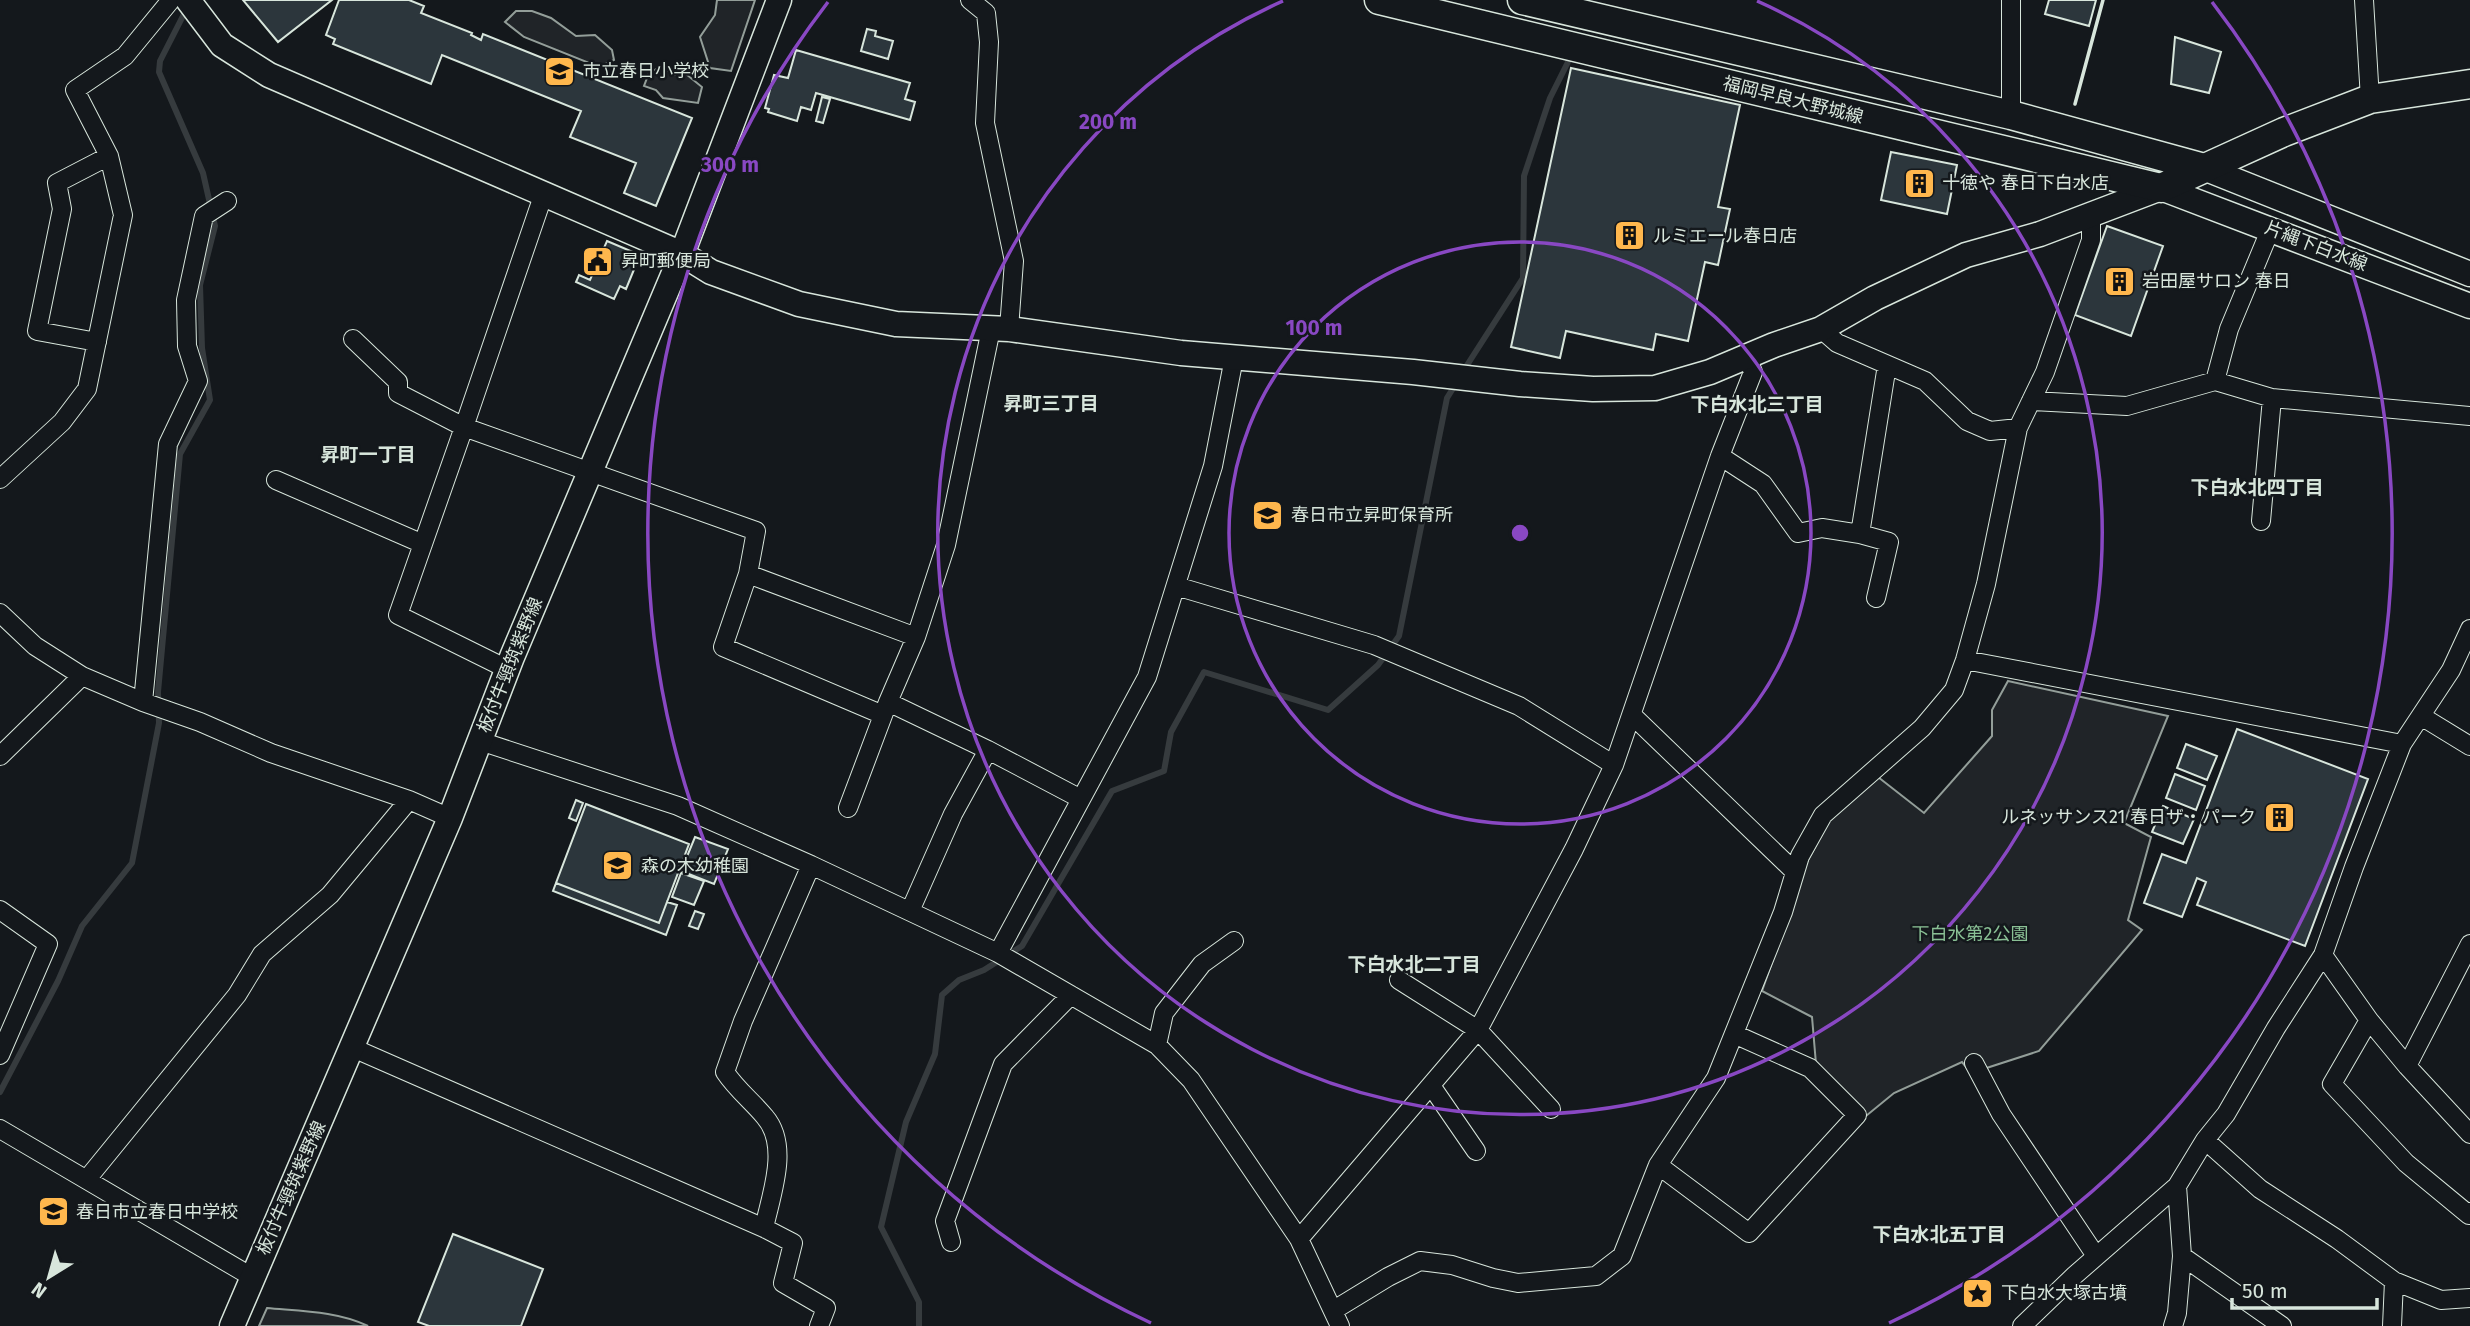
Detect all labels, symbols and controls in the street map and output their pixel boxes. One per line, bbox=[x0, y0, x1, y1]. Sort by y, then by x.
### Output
school or university icon: 市立春日小学校 bbox=[543, 54, 577, 88]
place label: 市立春日小学校 bbox=[583, 60, 709, 82]
street label: 福岡早良大野城線 bbox=[1720, 72, 1866, 128]
text: 200 m bbox=[1079, 109, 1137, 135]
text: 300 m bbox=[700, 152, 759, 178]
building icon: 十徳や 春日下白水店 bbox=[1902, 166, 1936, 200]
place label: 十徳や 春日下白水店 bbox=[1942, 172, 2109, 194]
street label: 片縄下白水線 bbox=[2262, 216, 2370, 276]
building icon: ルミエール春日店 bbox=[1613, 219, 1647, 253]
place label: ルミエール春日店 bbox=[1653, 225, 1797, 247]
public building icon: 昇町郵便局 bbox=[581, 244, 615, 278]
place label: 昇町郵便局 bbox=[621, 250, 711, 272]
building icon: 岩田屋サロン 春日 bbox=[2102, 264, 2136, 298]
place label: 岩田屋サロン 春日 bbox=[2142, 270, 2291, 292]
text: 100 m bbox=[1285, 315, 1343, 341]
district label: 昇町三丁目 bbox=[1003, 392, 1099, 415]
district label: 下白水北三丁目 bbox=[1690, 393, 1824, 416]
district label: 昇町一丁目 bbox=[320, 443, 416, 466]
district label: 下白水北四丁目 bbox=[2190, 476, 2324, 499]
school or university icon: 春日市立昇町保育所 bbox=[1251, 498, 1285, 532]
place label: 春日市立昇町保育所 bbox=[1291, 504, 1453, 526]
centre of rings bbox=[1508, 521, 1532, 545]
street label: 板付牛頸筑紫野線 bbox=[473, 594, 547, 736]
building icon: ルネッサンス21 春日ザ・パーク bbox=[2262, 800, 2296, 834]
place label: ルネッサンス21 春日ザ・パーク bbox=[2001, 806, 2256, 828]
school or university icon: 森の木幼稚園 bbox=[601, 849, 635, 883]
place label: 森の木幼稚園 bbox=[641, 855, 749, 877]
park label: 下白水第2公園 bbox=[1912, 923, 2028, 945]
district label: 下白水北二丁目 bbox=[1347, 953, 1481, 976]
street label: 板付牛頸筑紫野線 bbox=[252, 1118, 330, 1258]
school or university icon: 春日市立春日中学校 bbox=[36, 1195, 70, 1229]
place label: 春日市立春日中学校 bbox=[76, 1201, 238, 1223]
district label: 下白水北五丁目 bbox=[1872, 1223, 2006, 1246]
north arrow bbox=[14, 1242, 84, 1312]
scale bar bbox=[2232, 1266, 2377, 1310]
place icon: 下白水大塚古墳 bbox=[1961, 1276, 1995, 1310]
text: N bbox=[27, 1277, 51, 1303]
text: 50 m bbox=[2242, 1278, 2288, 1304]
place label: 下白水大塚古墳 bbox=[2001, 1282, 2127, 1304]

